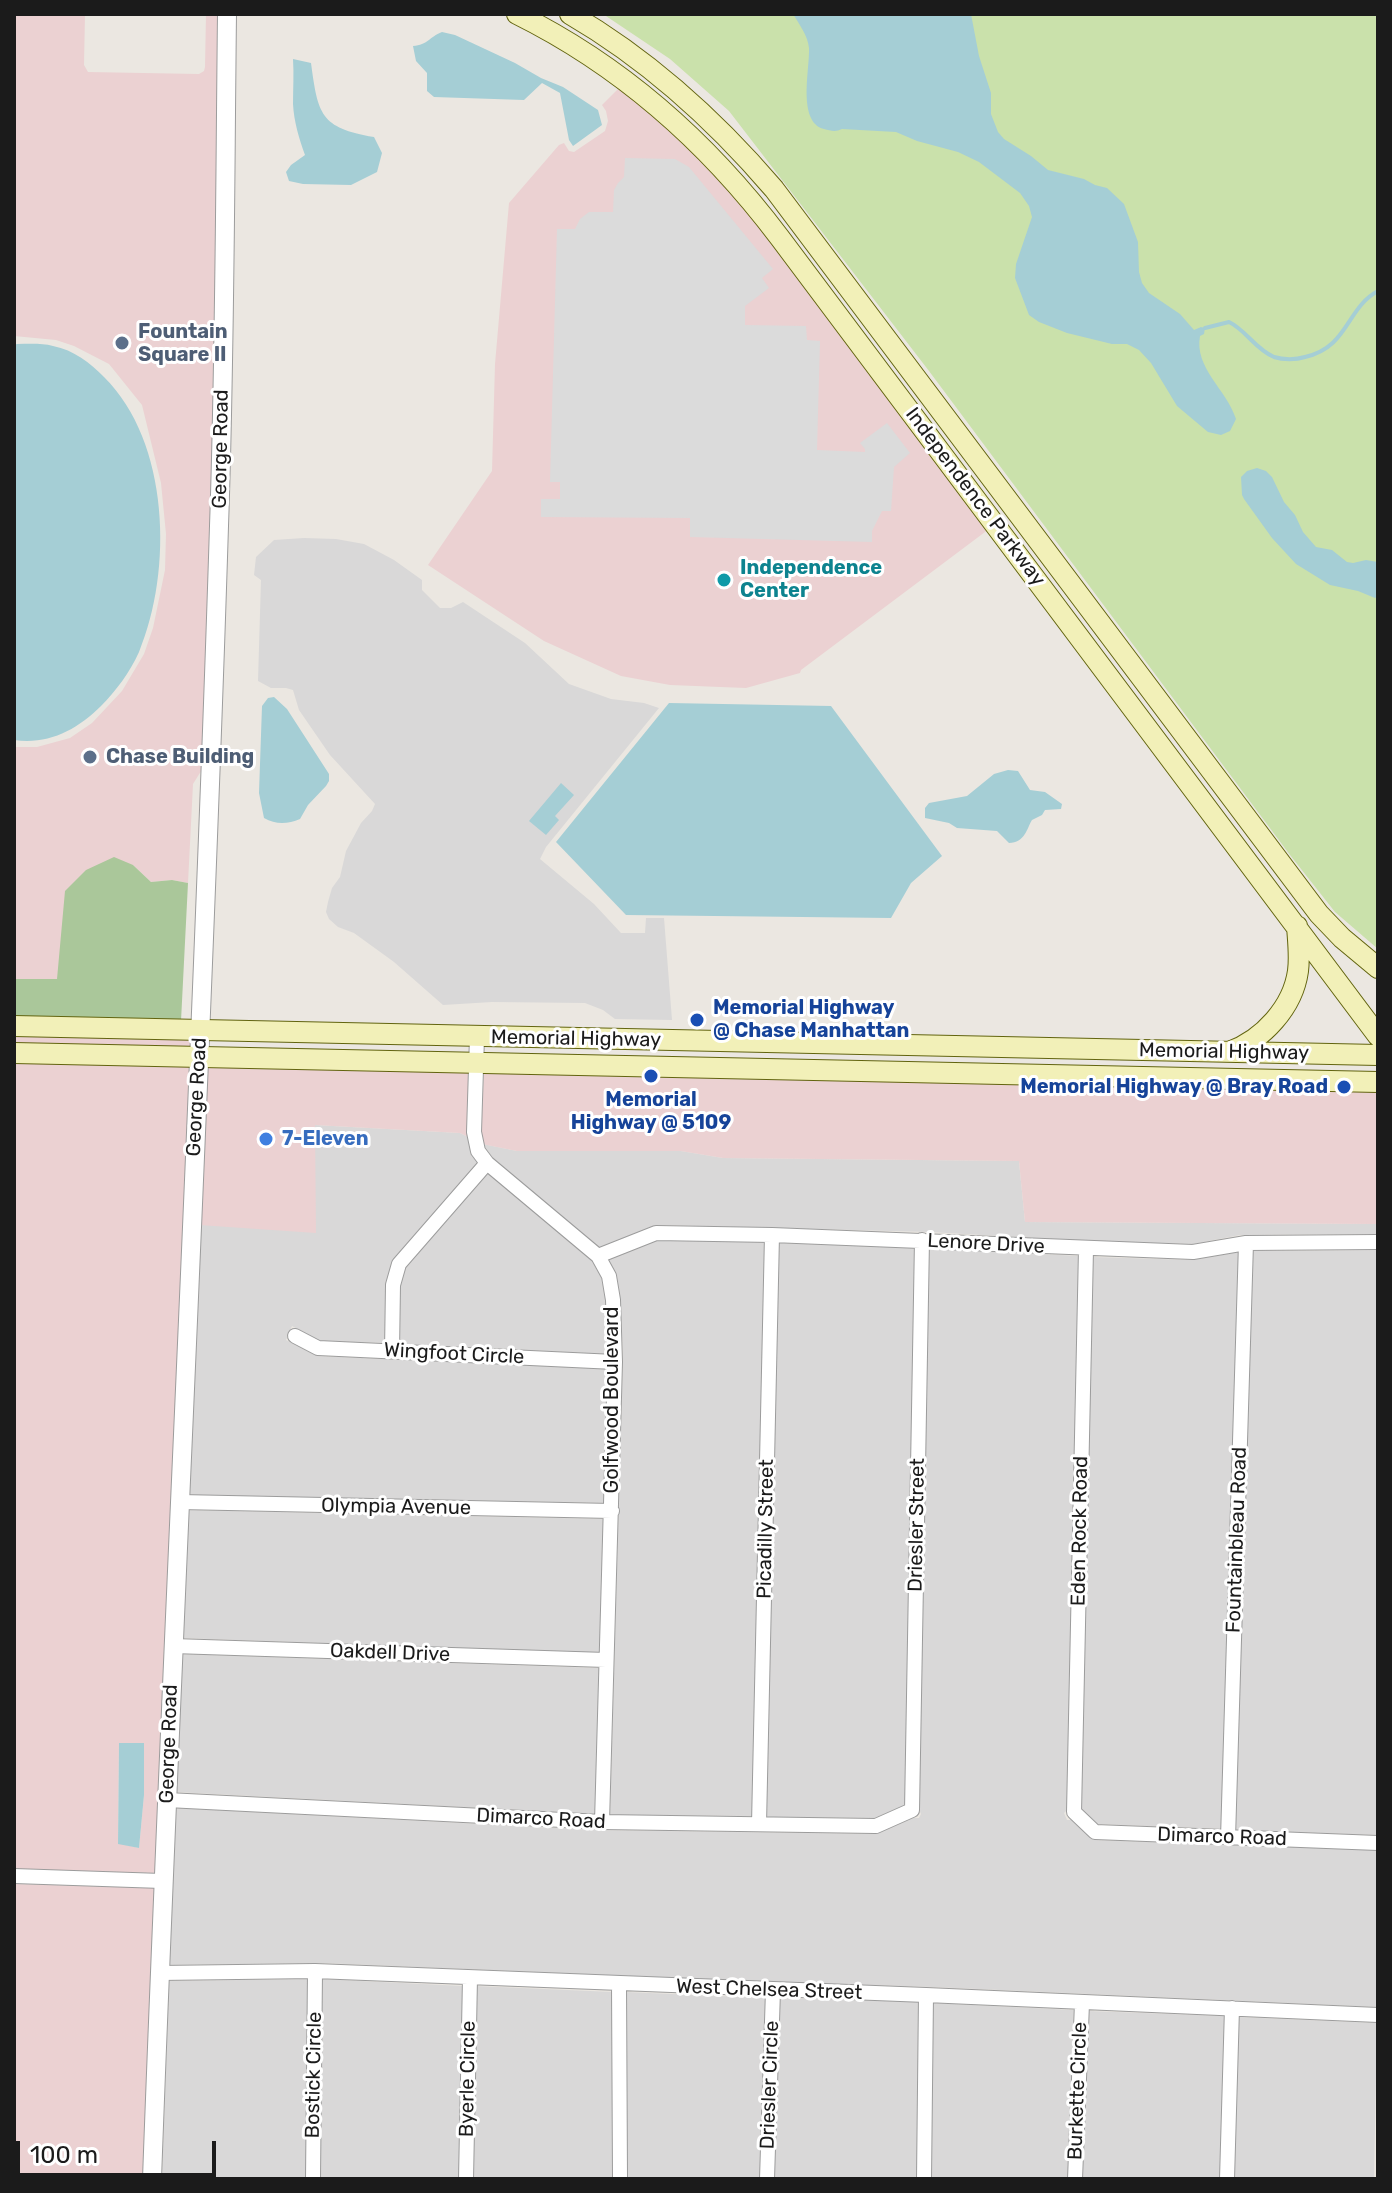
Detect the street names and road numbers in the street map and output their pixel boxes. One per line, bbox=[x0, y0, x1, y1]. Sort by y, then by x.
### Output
street label: George Road bbox=[208, 389, 234, 509]
street label: Independence Parkway bbox=[900, 403, 1050, 591]
street label: Memorial Highway bbox=[491, 1026, 661, 1052]
street label: George Road bbox=[182, 1037, 212, 1157]
street label: Memorial Highway bbox=[1139, 1039, 1309, 1065]
street label: Lenore Drive bbox=[927, 1229, 1045, 1259]
street label: Golfwood Boulevard bbox=[600, 1307, 624, 1493]
street label: Wingfoot Circle bbox=[383, 1338, 525, 1370]
street label: Fountainbleau Road bbox=[1222, 1447, 1252, 1633]
street label: Eden Rock Road bbox=[1067, 1456, 1093, 1606]
street label: Driesler Street bbox=[904, 1458, 930, 1592]
street label: Picadilly Street bbox=[753, 1459, 779, 1599]
street label: Olympia Avenue bbox=[321, 1494, 471, 1520]
street label: Oakdell Drive bbox=[329, 1639, 451, 1667]
street label: George Road bbox=[155, 1684, 183, 1804]
street label: Dimarco Road bbox=[476, 1804, 606, 1834]
street label: Dimarco Road bbox=[1157, 1823, 1287, 1851]
street label: West Chelsea Street bbox=[675, 1975, 863, 2005]
street label: Bostick Circle bbox=[301, 2011, 327, 2139]
street label: Driesler Circle bbox=[756, 2020, 784, 2150]
street label: Byerle Circle bbox=[455, 2021, 481, 2137]
street label: Burkette Circle bbox=[1064, 2021, 1092, 2161]

